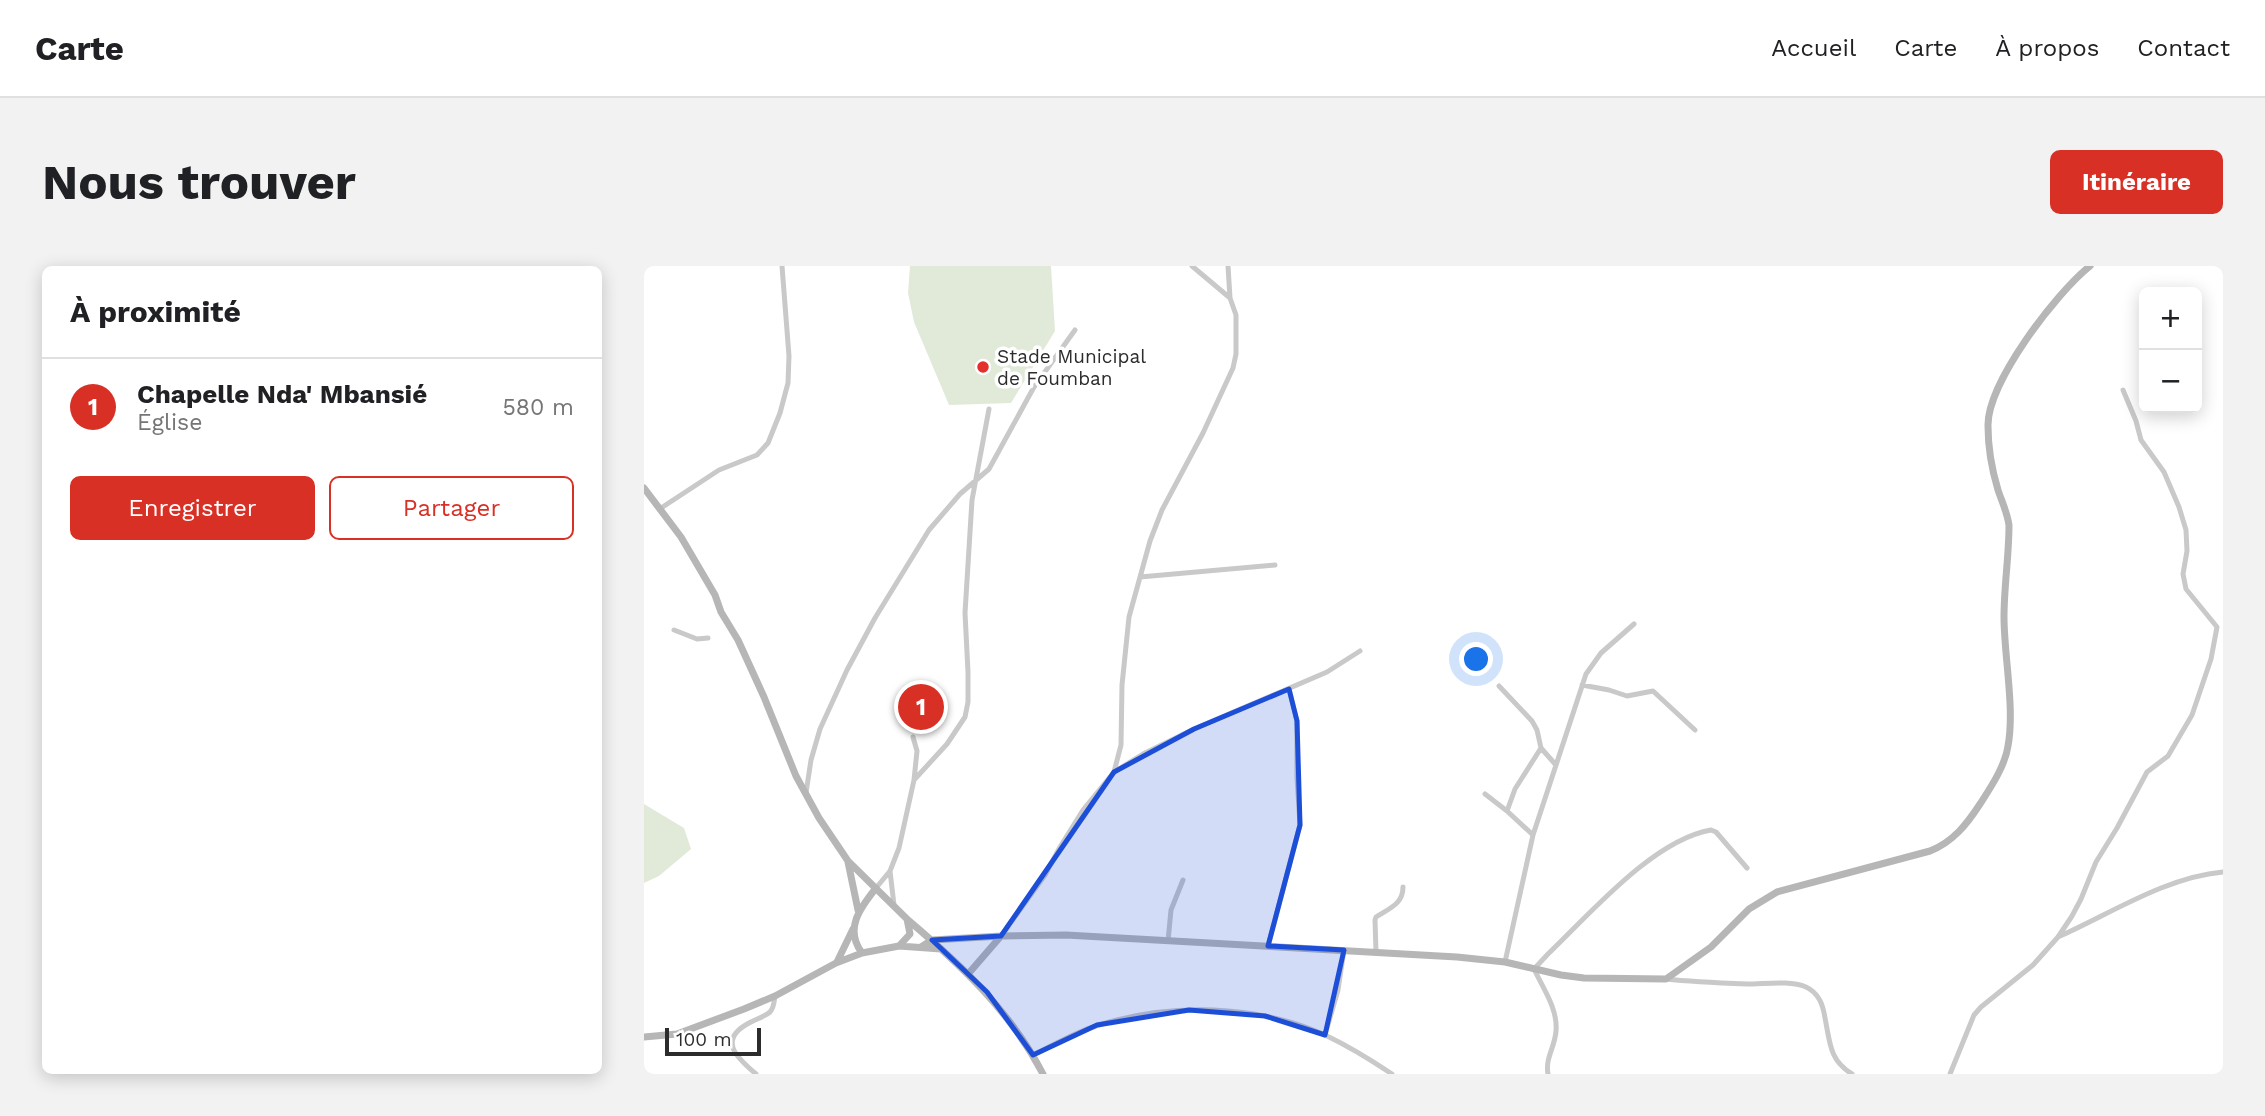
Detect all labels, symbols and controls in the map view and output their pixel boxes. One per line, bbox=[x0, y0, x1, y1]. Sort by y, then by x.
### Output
text: Carte bbox=[35, 29, 124, 68]
text: Accueil bbox=[1771, 34, 1856, 62]
text: Carte bbox=[1894, 34, 1957, 62]
text: À propos bbox=[1995, 34, 2099, 62]
text: Contact bbox=[2137, 34, 2230, 62]
button: Itinéraire bbox=[2050, 150, 2223, 214]
text: Nous trouver bbox=[42, 153, 356, 211]
map controls bbox=[2139, 287, 2202, 413]
button: + bbox=[2139, 287, 2202, 350]
text: À proximité bbox=[70, 294, 241, 329]
place label: Stade Municipal de Foumban bbox=[997, 345, 1146, 390]
button: − bbox=[2139, 350, 2202, 413]
marker: Stade Municipal de Foumban bbox=[975, 359, 991, 375]
text: Chapelle Nda' Mbansié bbox=[137, 379, 427, 409]
text: 1 bbox=[88, 394, 98, 421]
text: 580 m bbox=[502, 394, 574, 421]
text: Église bbox=[137, 409, 202, 436]
button: Enregistrer bbox=[70, 476, 315, 540]
button: Partager bbox=[329, 476, 574, 540]
your location bbox=[1459, 642, 1493, 676]
pin: 1 bbox=[898, 681, 944, 733]
scale bar bbox=[665, 1025, 761, 1057]
text: 100 m bbox=[676, 1028, 732, 1051]

